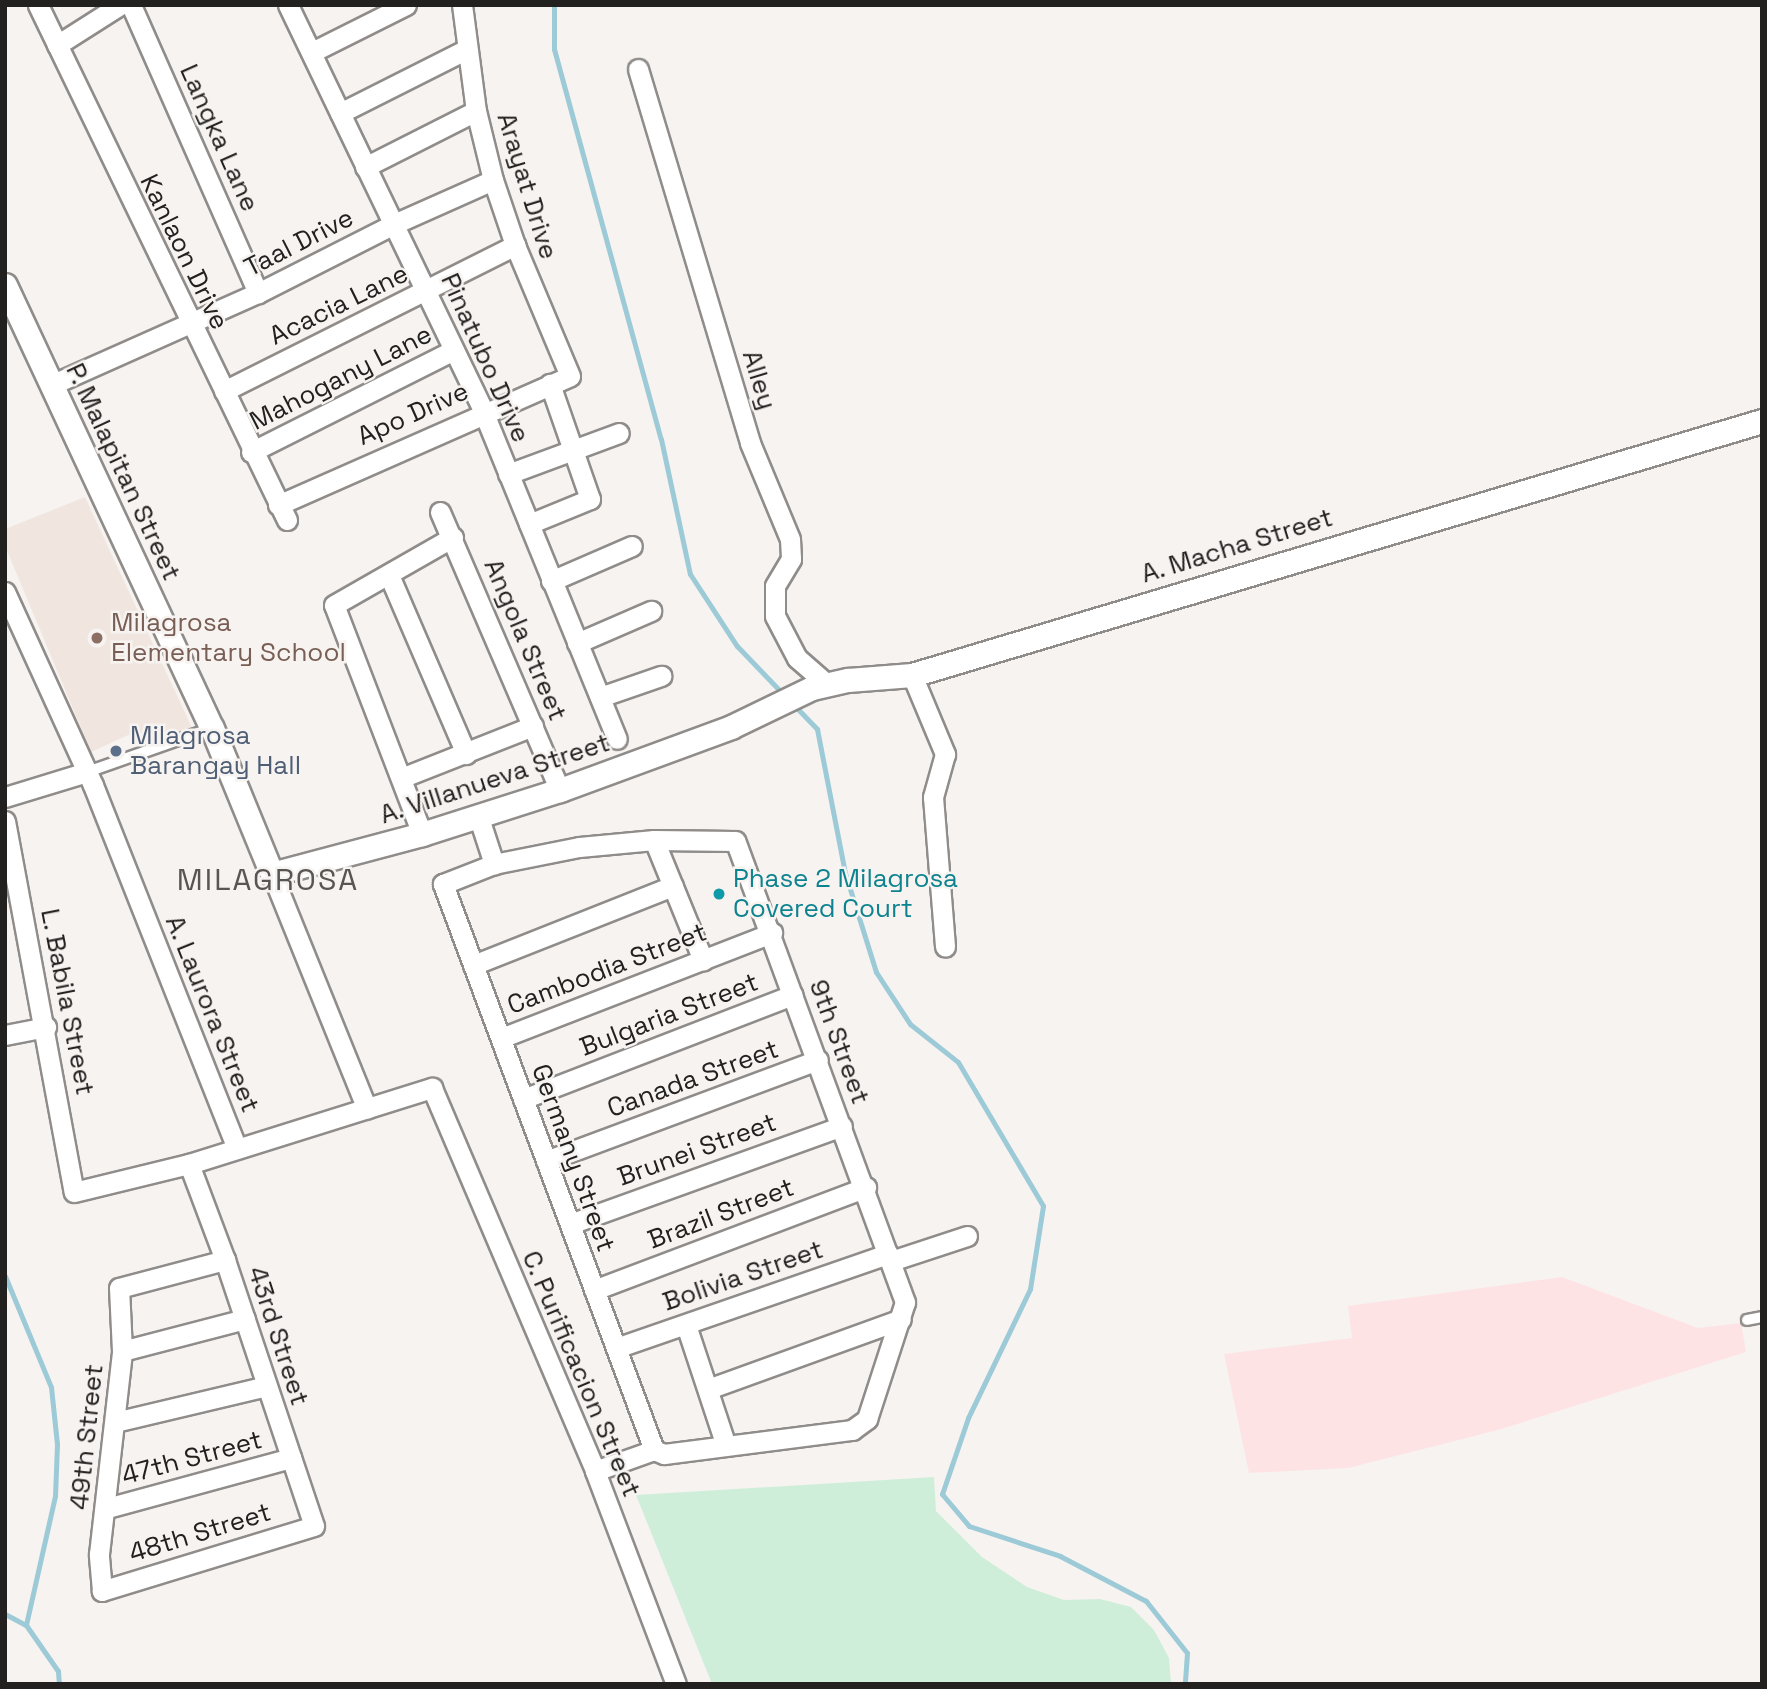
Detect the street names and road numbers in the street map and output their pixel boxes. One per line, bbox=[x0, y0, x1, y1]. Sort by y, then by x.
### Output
street label: Langka Lane bbox=[173, 60, 265, 216]
street label: Arayat Drive bbox=[490, 109, 564, 263]
street label: Kanlaon Drive bbox=[133, 169, 235, 335]
street label: Taal Drive bbox=[239, 202, 359, 284]
street label: Acacia Lane bbox=[265, 258, 413, 352]
street label: Pinatubo Drive bbox=[434, 269, 536, 447]
street label: Mahogany Lane bbox=[245, 319, 437, 437]
street label: Alley bbox=[735, 347, 783, 413]
street label: P. Malapitan Street bbox=[59, 358, 187, 586]
street label: Apo Drive bbox=[353, 376, 473, 452]
street label: A. Macha Street bbox=[1137, 502, 1337, 590]
street label: Angola Street bbox=[477, 554, 573, 726]
street label: A. Villanueva Street bbox=[376, 727, 614, 831]
street label: L. Babila Street bbox=[34, 906, 100, 1098]
street label: A. Laurora Street bbox=[158, 911, 266, 1117]
street label: Cambodia Street bbox=[503, 917, 711, 1021]
street label: Bulgaria Street bbox=[575, 967, 763, 1063]
street label: 9th Street bbox=[802, 976, 876, 1108]
street label: Canada Street bbox=[603, 1034, 783, 1124]
street label: Germany Street bbox=[525, 1060, 621, 1256]
street label: Brunei Street bbox=[613, 1107, 781, 1193]
street label: Brazil Street bbox=[644, 1172, 798, 1256]
street label: Bolivia Street bbox=[659, 1234, 827, 1318]
street label: C. Purificacion Street bbox=[515, 1246, 647, 1502]
street label: 43rd Street bbox=[241, 1263, 315, 1409]
street label: 49th Street bbox=[64, 1363, 110, 1511]
street label: 47th Street bbox=[118, 1424, 266, 1492]
street label: 48th Street bbox=[125, 1497, 275, 1569]

